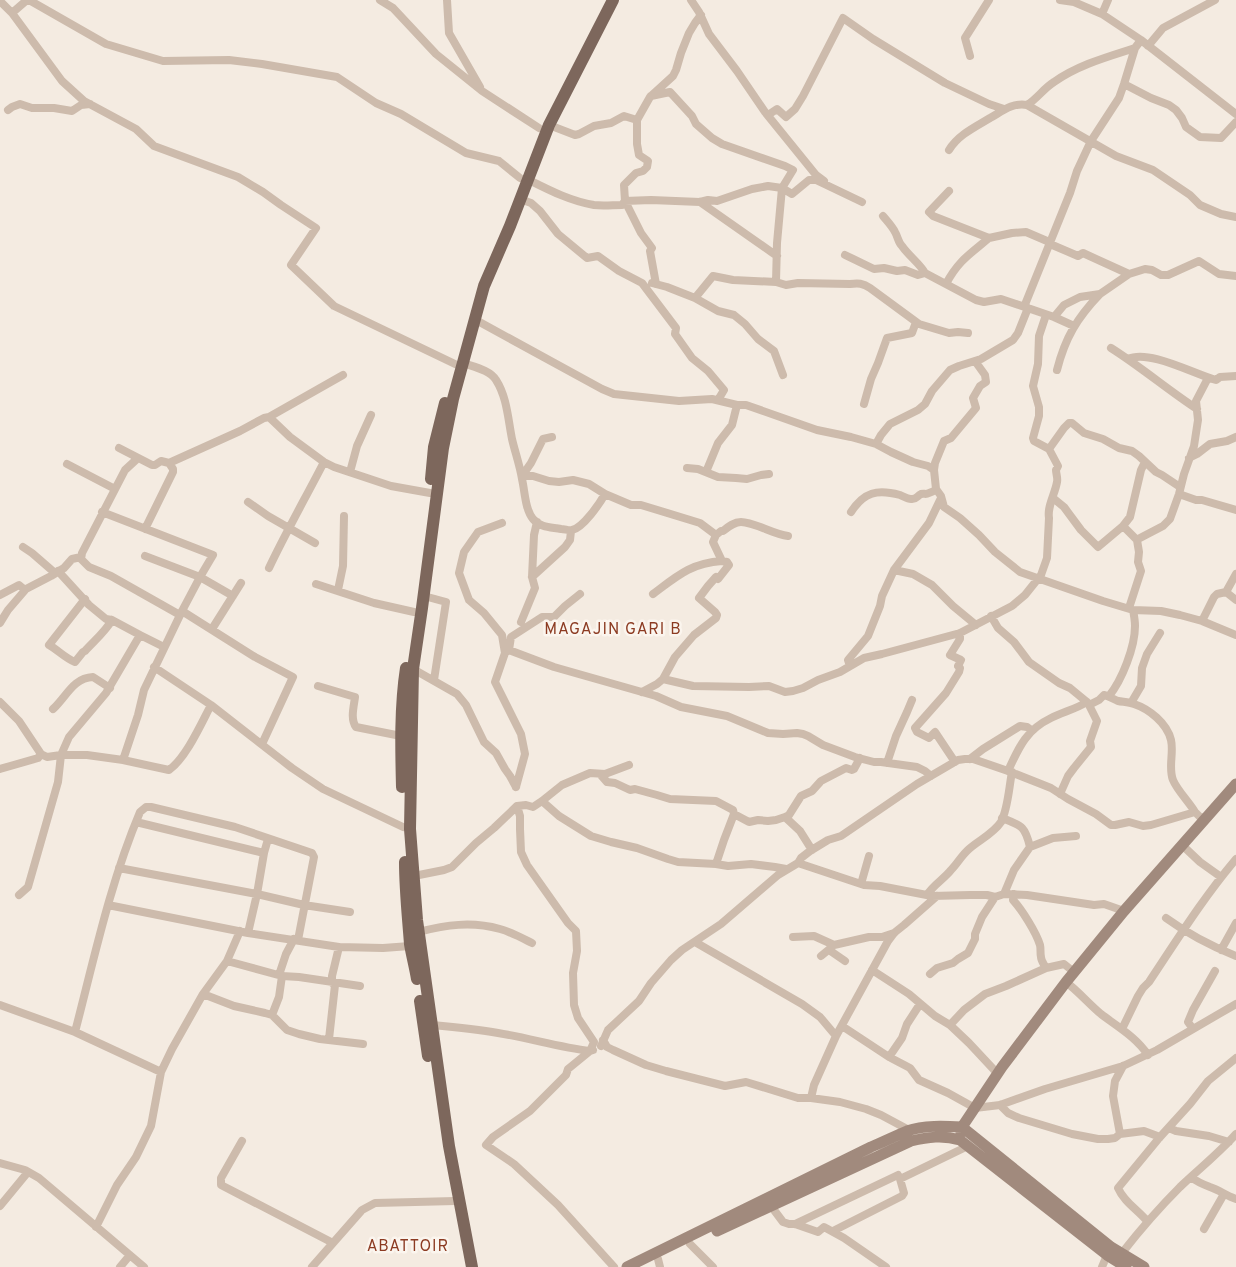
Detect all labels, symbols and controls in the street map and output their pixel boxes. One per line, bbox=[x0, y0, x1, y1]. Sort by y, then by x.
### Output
district label: MAGAJIN GARI B bbox=[544, 620, 682, 640]
district label: ABATTOIR bbox=[367, 1237, 449, 1257]

